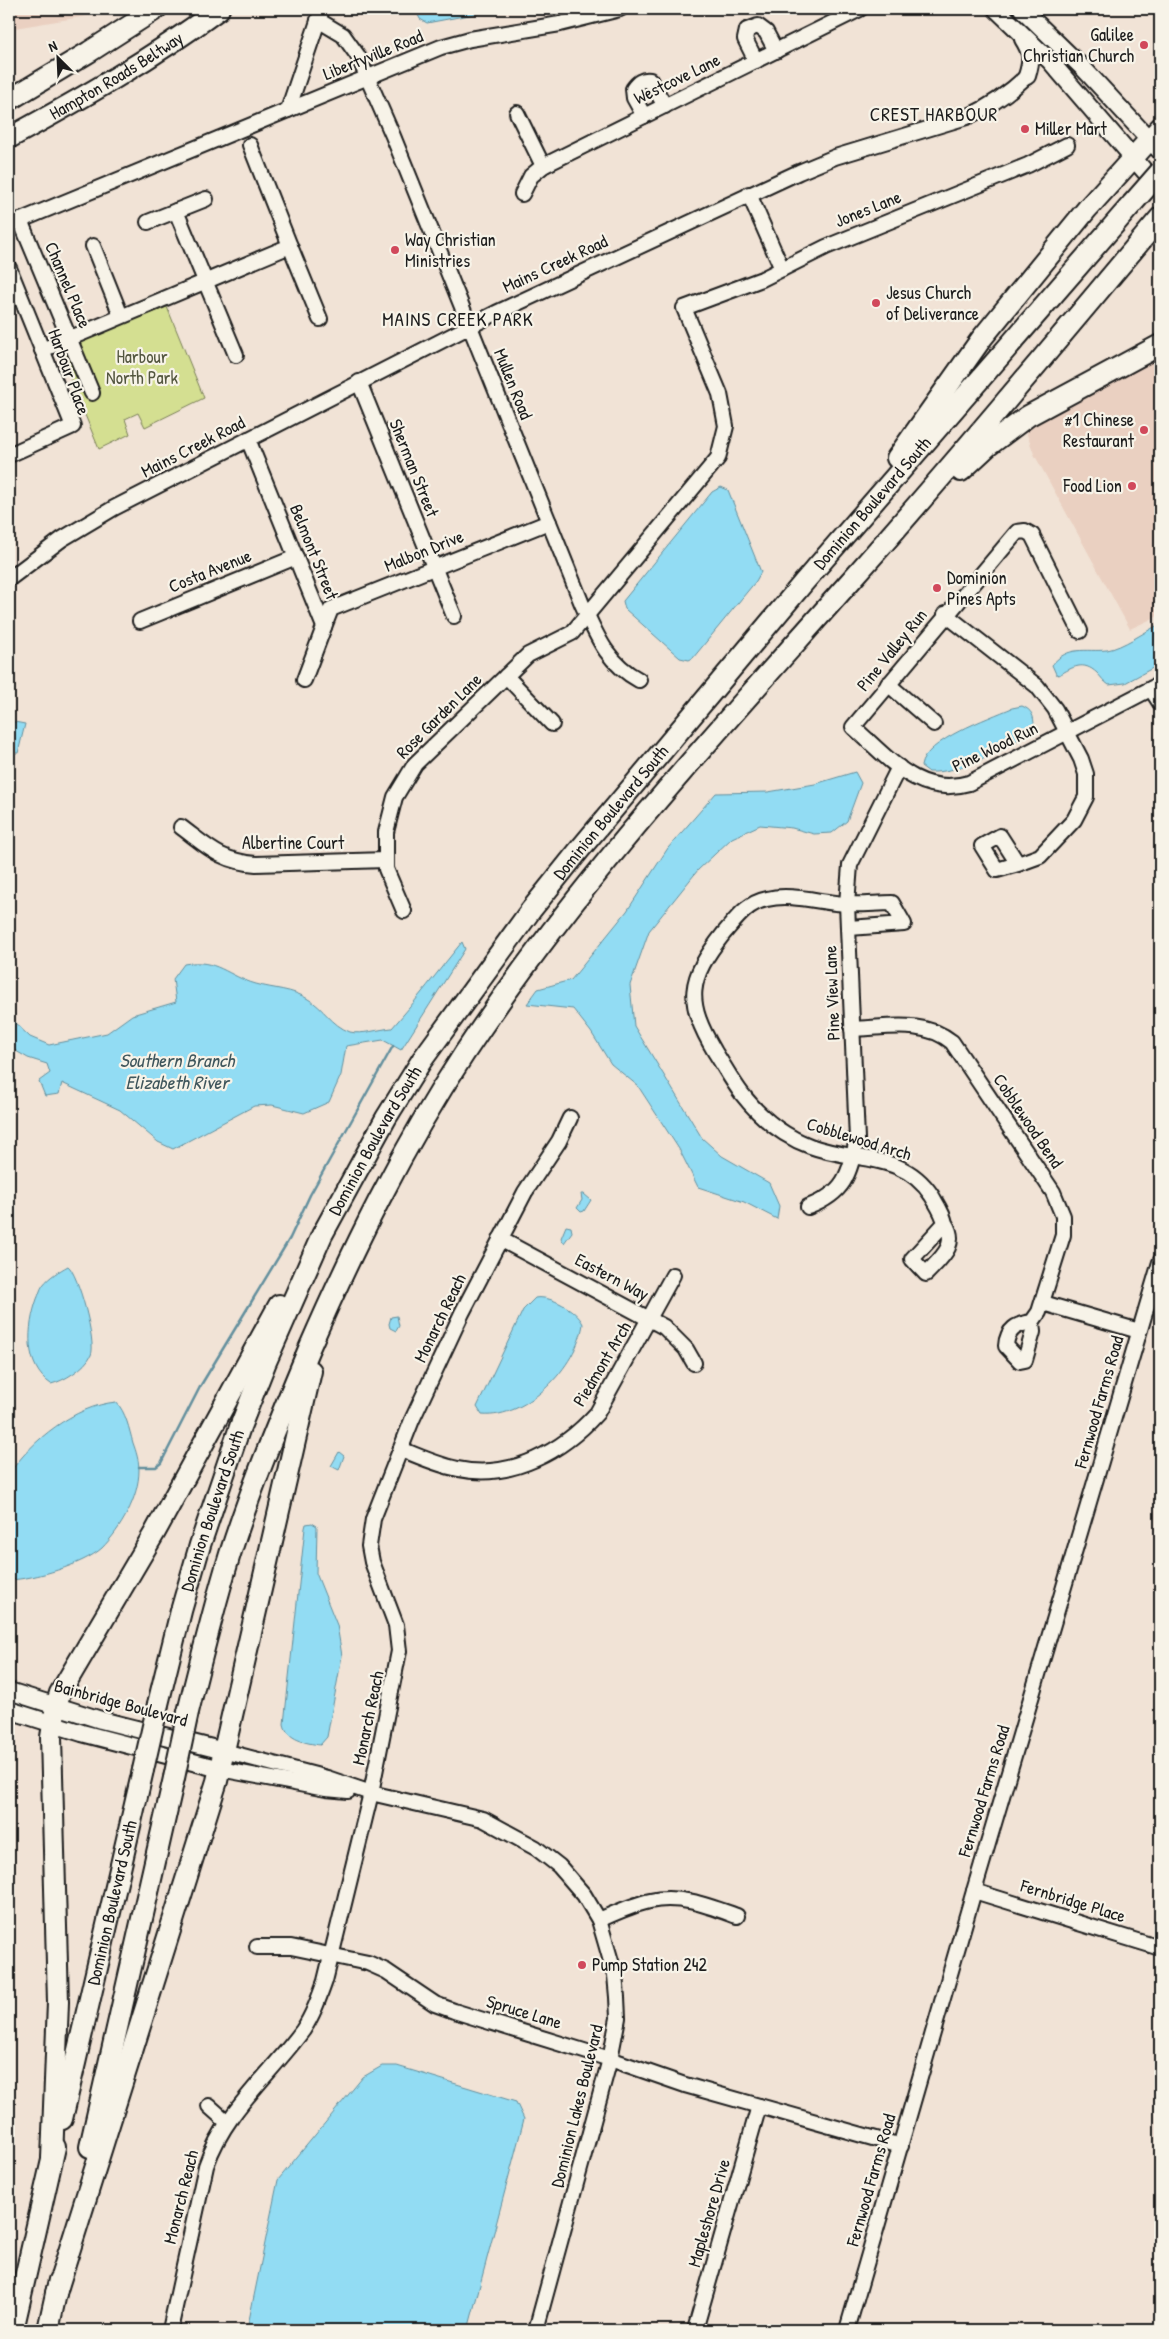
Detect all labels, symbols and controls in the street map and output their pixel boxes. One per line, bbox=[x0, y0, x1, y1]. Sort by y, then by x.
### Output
place label: Galilee Christian Church bbox=[1023, 22, 1134, 68]
street label: Libertyville Road bbox=[319, 23, 427, 86]
street label: Hampton Roads Beltway bbox=[45, 25, 188, 125]
north arrow bbox=[32, 32, 82, 82]
text: N bbox=[45, 35, 60, 56]
marker: Galilee Christian Church bbox=[1138, 39, 1150, 51]
street label: Westcove Lane bbox=[629, 47, 724, 110]
district label: CREST HARBOUR bbox=[870, 101, 998, 127]
place label: Miller Mart bbox=[1035, 116, 1107, 141]
marker: Miller Mart bbox=[1019, 123, 1031, 135]
street label: Jones Lane bbox=[831, 184, 905, 233]
place label: Way Christian Ministries bbox=[405, 227, 496, 273]
street label: Mains Creek Road bbox=[498, 228, 611, 299]
street label: Channel Place bbox=[39, 238, 98, 332]
marker: Way Christian Ministries bbox=[389, 244, 401, 256]
place label: Jesus Church of Deliverance bbox=[886, 280, 979, 326]
marker: Jesus Church of Deliverance bbox=[870, 297, 882, 309]
district label: MAINS CREEK PARK bbox=[382, 306, 534, 332]
street label: Harbour Place bbox=[42, 325, 97, 418]
park label: Harbour North Park bbox=[106, 344, 178, 390]
street label: Mullen Road bbox=[488, 345, 539, 423]
place label: #1 Chinese Restaurant bbox=[1063, 407, 1135, 453]
street label: Mains Creek Road bbox=[137, 410, 249, 483]
street label: Sherman Street bbox=[384, 415, 446, 521]
marker: #1 Chinese Restaurant bbox=[1138, 424, 1150, 436]
street label: Dominion Boulevard South bbox=[807, 431, 937, 575]
place label: Food Lion bbox=[1062, 473, 1122, 498]
marker: Food Lion bbox=[1126, 480, 1138, 492]
street label: Belmont Street bbox=[284, 500, 345, 604]
street label: Malbon Drive bbox=[380, 523, 467, 578]
street label: Costa Avenue bbox=[165, 543, 255, 598]
place label: Dominion Pines Apts bbox=[947, 565, 1016, 611]
marker: Dominion Pines Apts bbox=[931, 582, 943, 594]
street label: Pine Valley Run bbox=[851, 603, 933, 696]
street label: Rose Garden Lane bbox=[390, 667, 487, 764]
street label: Pine Wood Run bbox=[948, 715, 1042, 778]
street label: Dominion Boulevard South bbox=[547, 739, 674, 885]
street label: Albertine Court bbox=[242, 830, 345, 855]
street label: Pine View Lane bbox=[817, 945, 846, 1041]
water label: Southern Branch Elizabeth River bbox=[120, 1047, 236, 1095]
street label: Dominion Boulevard South bbox=[322, 1061, 427, 1220]
street label: Cobblewood Bend bbox=[987, 1068, 1069, 1173]
street label: Cobblewood Arch bbox=[804, 1111, 915, 1166]
street label: Eastern Way bbox=[571, 1247, 654, 1307]
street label: Monarch Reach bbox=[407, 1269, 472, 1366]
street label: Piedmont Arch bbox=[566, 1316, 637, 1411]
street label: Fernwood Farms Road bbox=[1067, 1333, 1129, 1472]
street label: Dominion Boulevard South bbox=[174, 1426, 250, 1594]
street label: Monarch Reach bbox=[345, 1668, 390, 1767]
street label: Bainbridge Boulevard bbox=[52, 1673, 190, 1732]
street label: Fernwood Farms Road bbox=[951, 1722, 1015, 1861]
street label: Dominion Boulevard South bbox=[81, 1817, 143, 1987]
street label: Fernbridge Place bbox=[1017, 1872, 1129, 1928]
place label: Pump Station 242 bbox=[592, 1952, 707, 1977]
marker: Pump Station 242 bbox=[576, 1959, 588, 1971]
street label: Spruce Lane bbox=[483, 1988, 565, 2035]
street label: Dominion Lakes Boulevard bbox=[544, 2022, 609, 2190]
street label: Fernwood Farms Road bbox=[839, 2111, 901, 2250]
street label: Monarch Reach bbox=[157, 2147, 204, 2246]
street label: Mapleshore Drive bbox=[681, 2156, 736, 2270]

